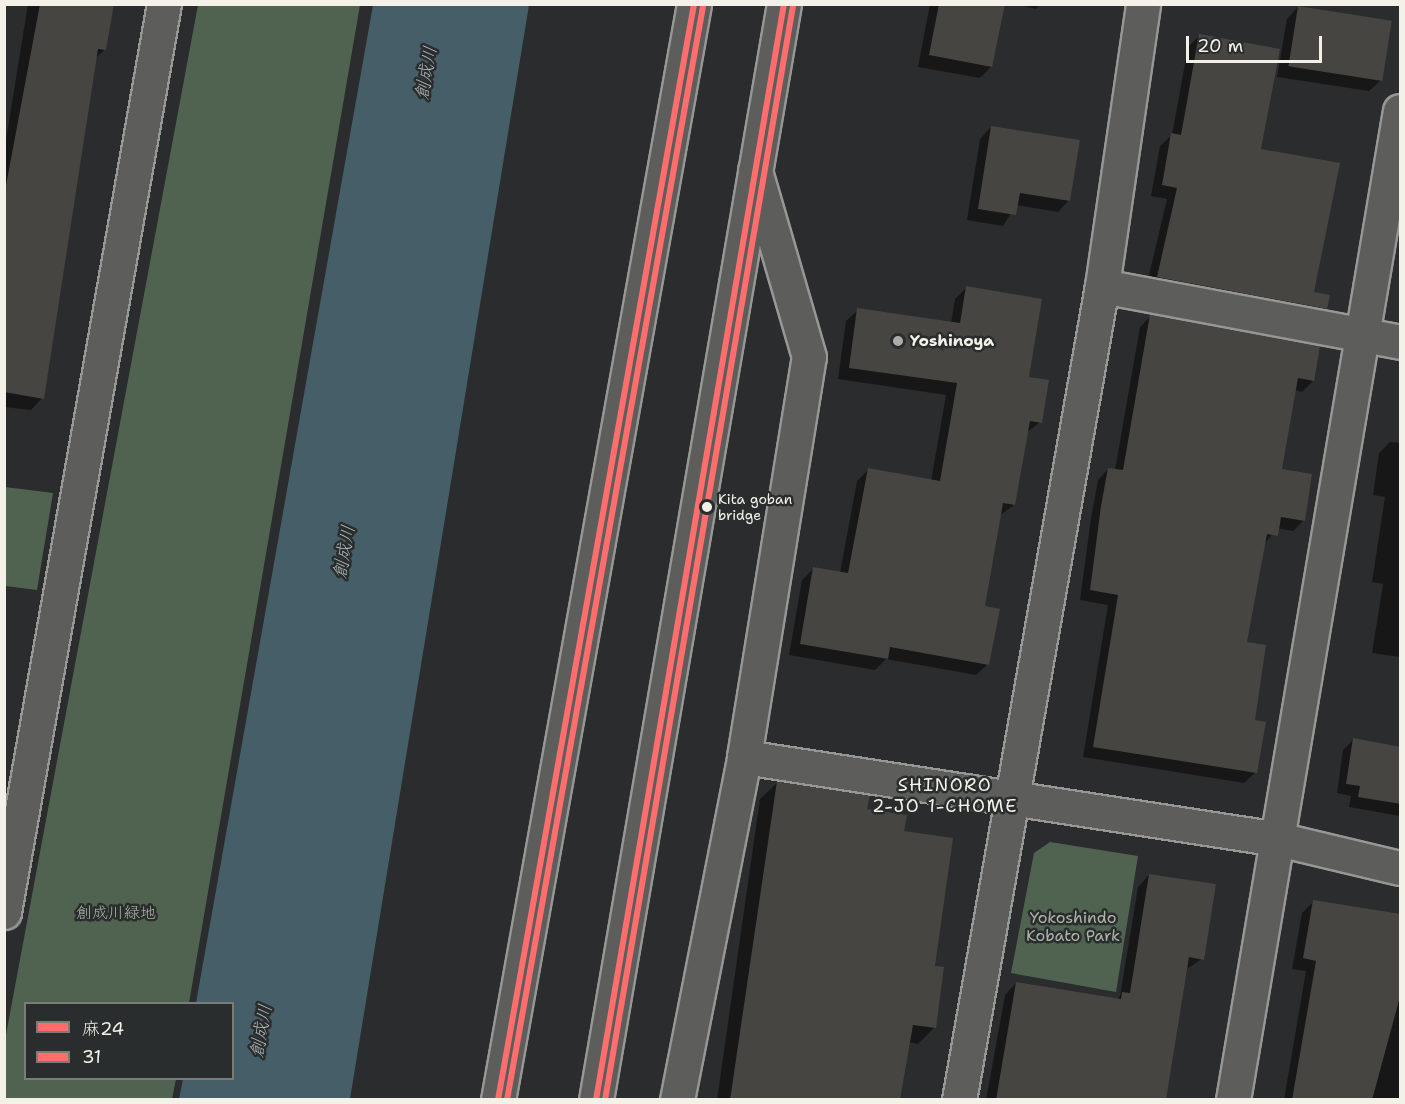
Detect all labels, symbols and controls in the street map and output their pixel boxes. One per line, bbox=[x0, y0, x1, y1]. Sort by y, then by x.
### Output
scale bar bbox=[1189, 24, 1326, 62]
text: 20 m bbox=[1197, 34, 1243, 58]
water label: 創成川 bbox=[411, 45, 441, 101]
place label: Yoshinoya bbox=[910, 331, 994, 351]
marker: Yoshinoya bbox=[891, 334, 905, 348]
place label: Kita goban bridge bbox=[718, 491, 792, 524]
marker: Kita goban bridge bbox=[701, 501, 713, 513]
water label: 創成川 bbox=[329, 524, 359, 580]
district label: SHINORO 2-JO 1-CHOME bbox=[872, 775, 1018, 818]
park label: 創成川緑地 bbox=[76, 903, 156, 923]
park label: Yokoshindo Kobato Park bbox=[1026, 908, 1120, 946]
legend bbox=[24, 1002, 234, 1080]
water label: 創成川 bbox=[246, 1003, 276, 1059]
text: 麻24 bbox=[82, 1017, 124, 1041]
text: 31 bbox=[82, 1045, 101, 1069]

